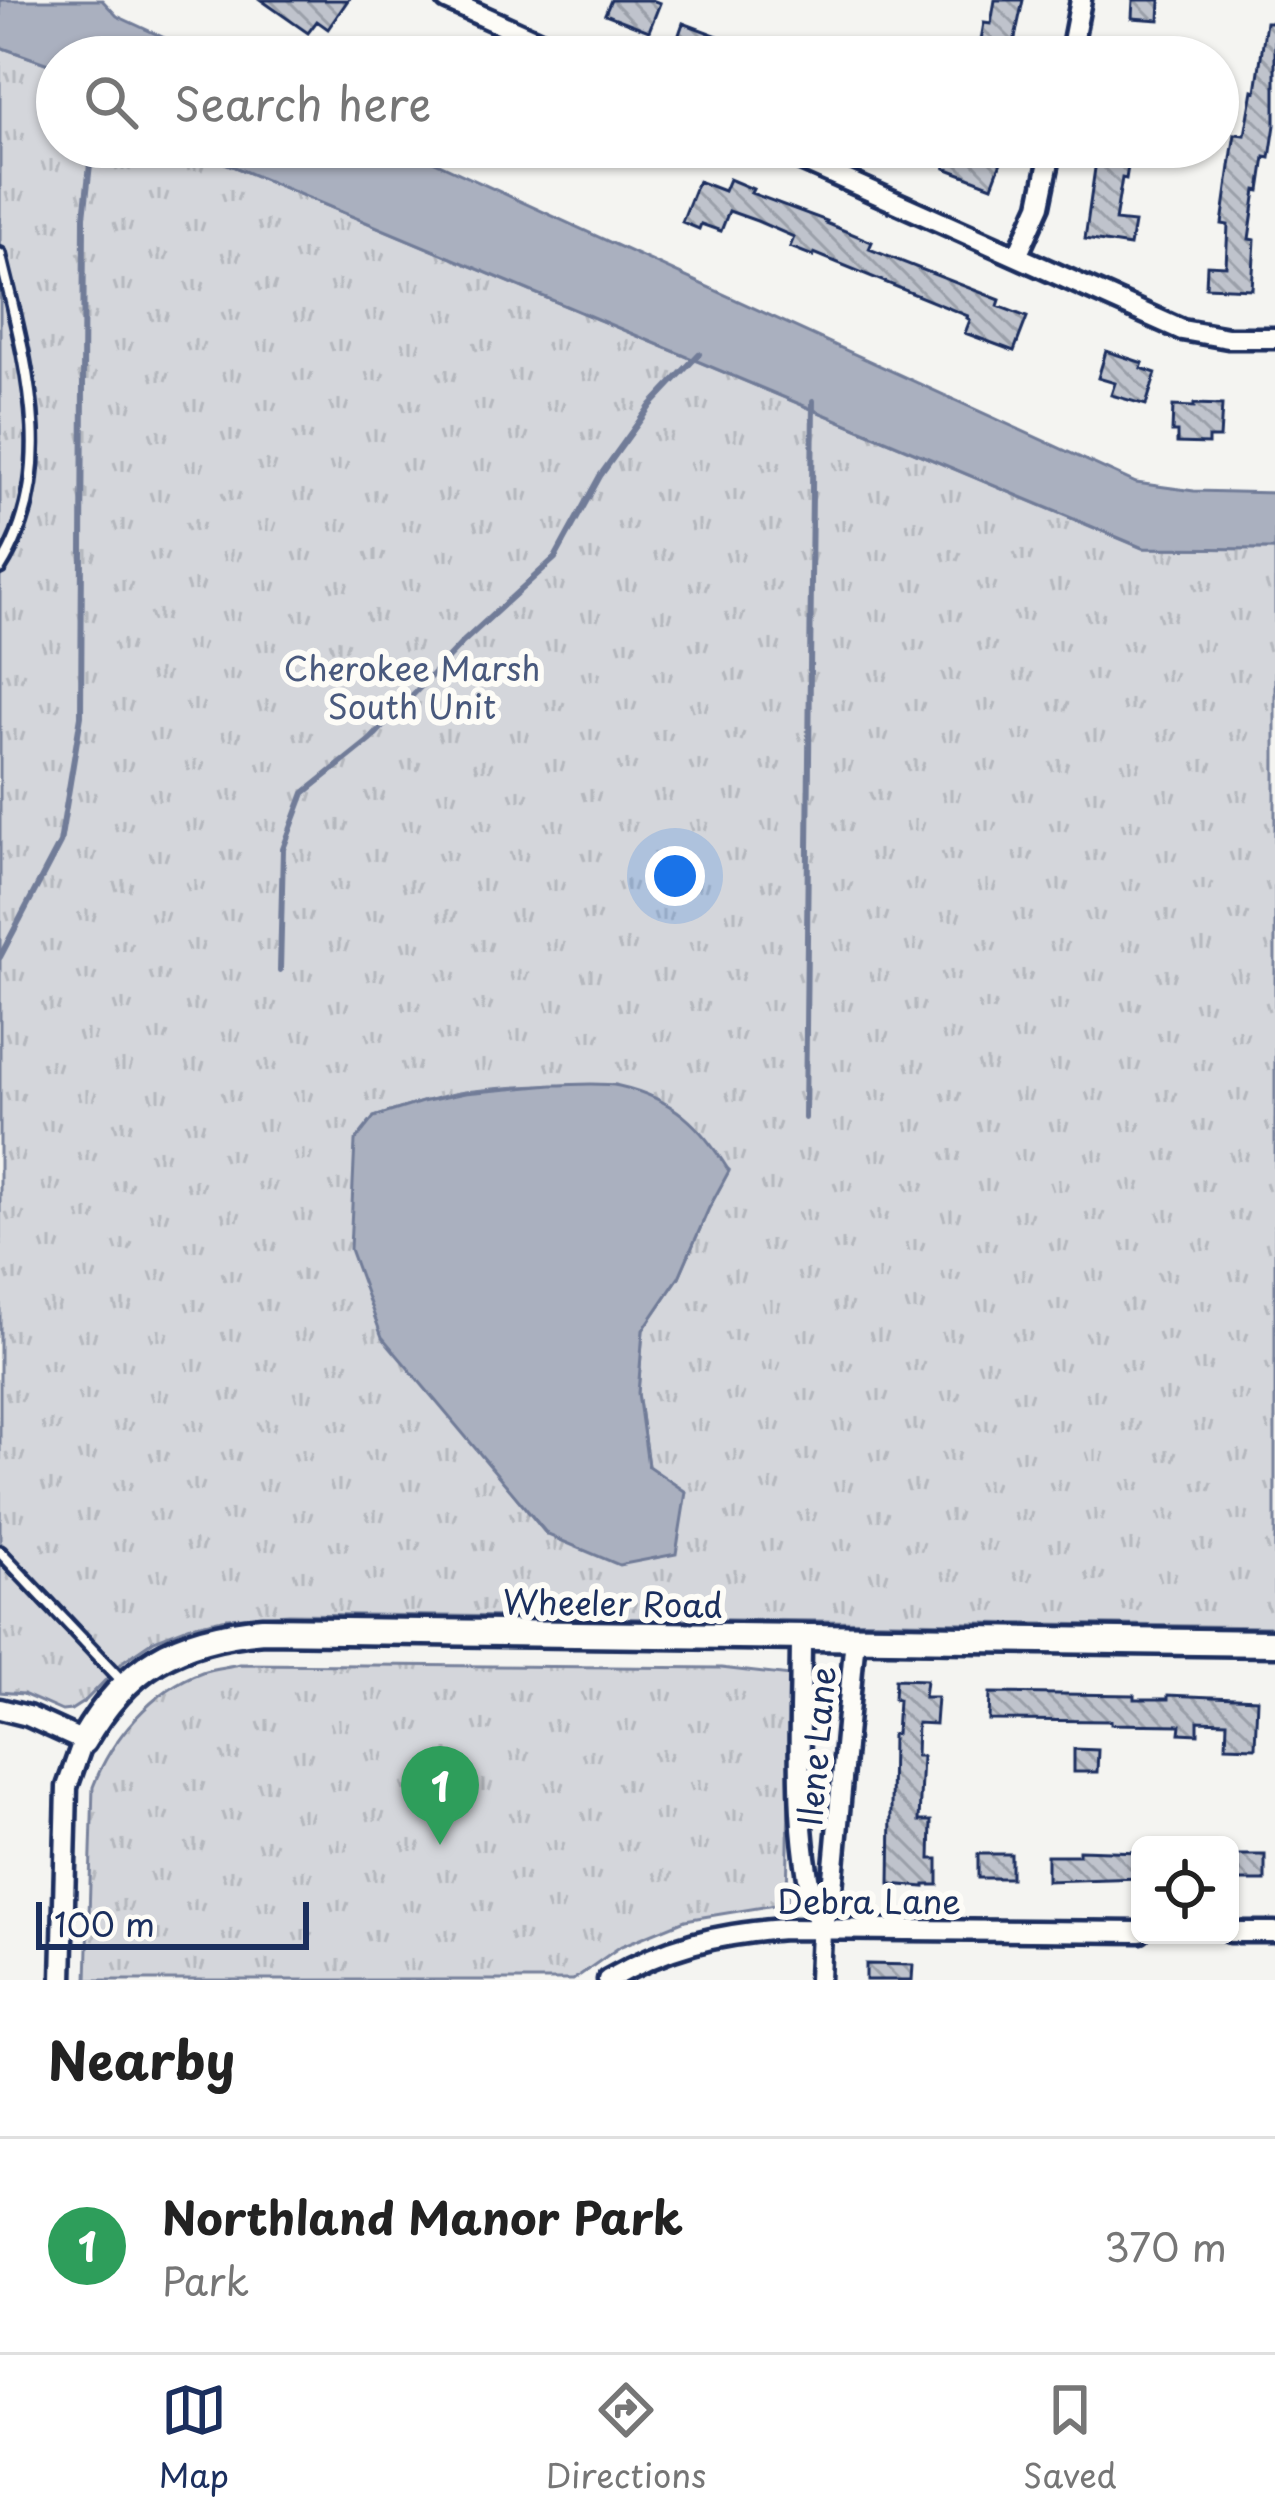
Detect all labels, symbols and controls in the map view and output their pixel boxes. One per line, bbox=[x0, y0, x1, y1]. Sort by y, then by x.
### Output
search box bbox=[36, 36, 1239, 168]
text: Search here bbox=[174, 68, 431, 136]
icon: search bbox=[78, 69, 144, 135]
park label: Cherokee Marsh South Unit bbox=[284, 642, 540, 730]
your location bbox=[645, 846, 705, 906]
street label: Wheeler Road bbox=[503, 1575, 723, 1629]
street label: Ilene Lane bbox=[783, 1664, 847, 1828]
pin: 1 bbox=[401, 1746, 479, 1845]
map controls bbox=[1131, 1836, 1239, 1944]
button: locate bbox=[1131, 1836, 1239, 1944]
street label: Debra Lane bbox=[777, 1875, 961, 1925]
scale bar bbox=[36, 1896, 309, 1949]
text: 100 m bbox=[54, 1898, 155, 1948]
text: Nearby bbox=[48, 2020, 235, 2097]
text: Northland Manor Park bbox=[162, 2182, 683, 2250]
text: 1 bbox=[78, 2216, 96, 2275]
text: 370 m bbox=[1104, 2216, 1227, 2275]
text: Park bbox=[162, 2250, 249, 2309]
tab: Map bbox=[158, 2377, 229, 2499]
tab: Directions bbox=[546, 2377, 706, 2499]
tab: Saved bbox=[1023, 2377, 1117, 2499]

